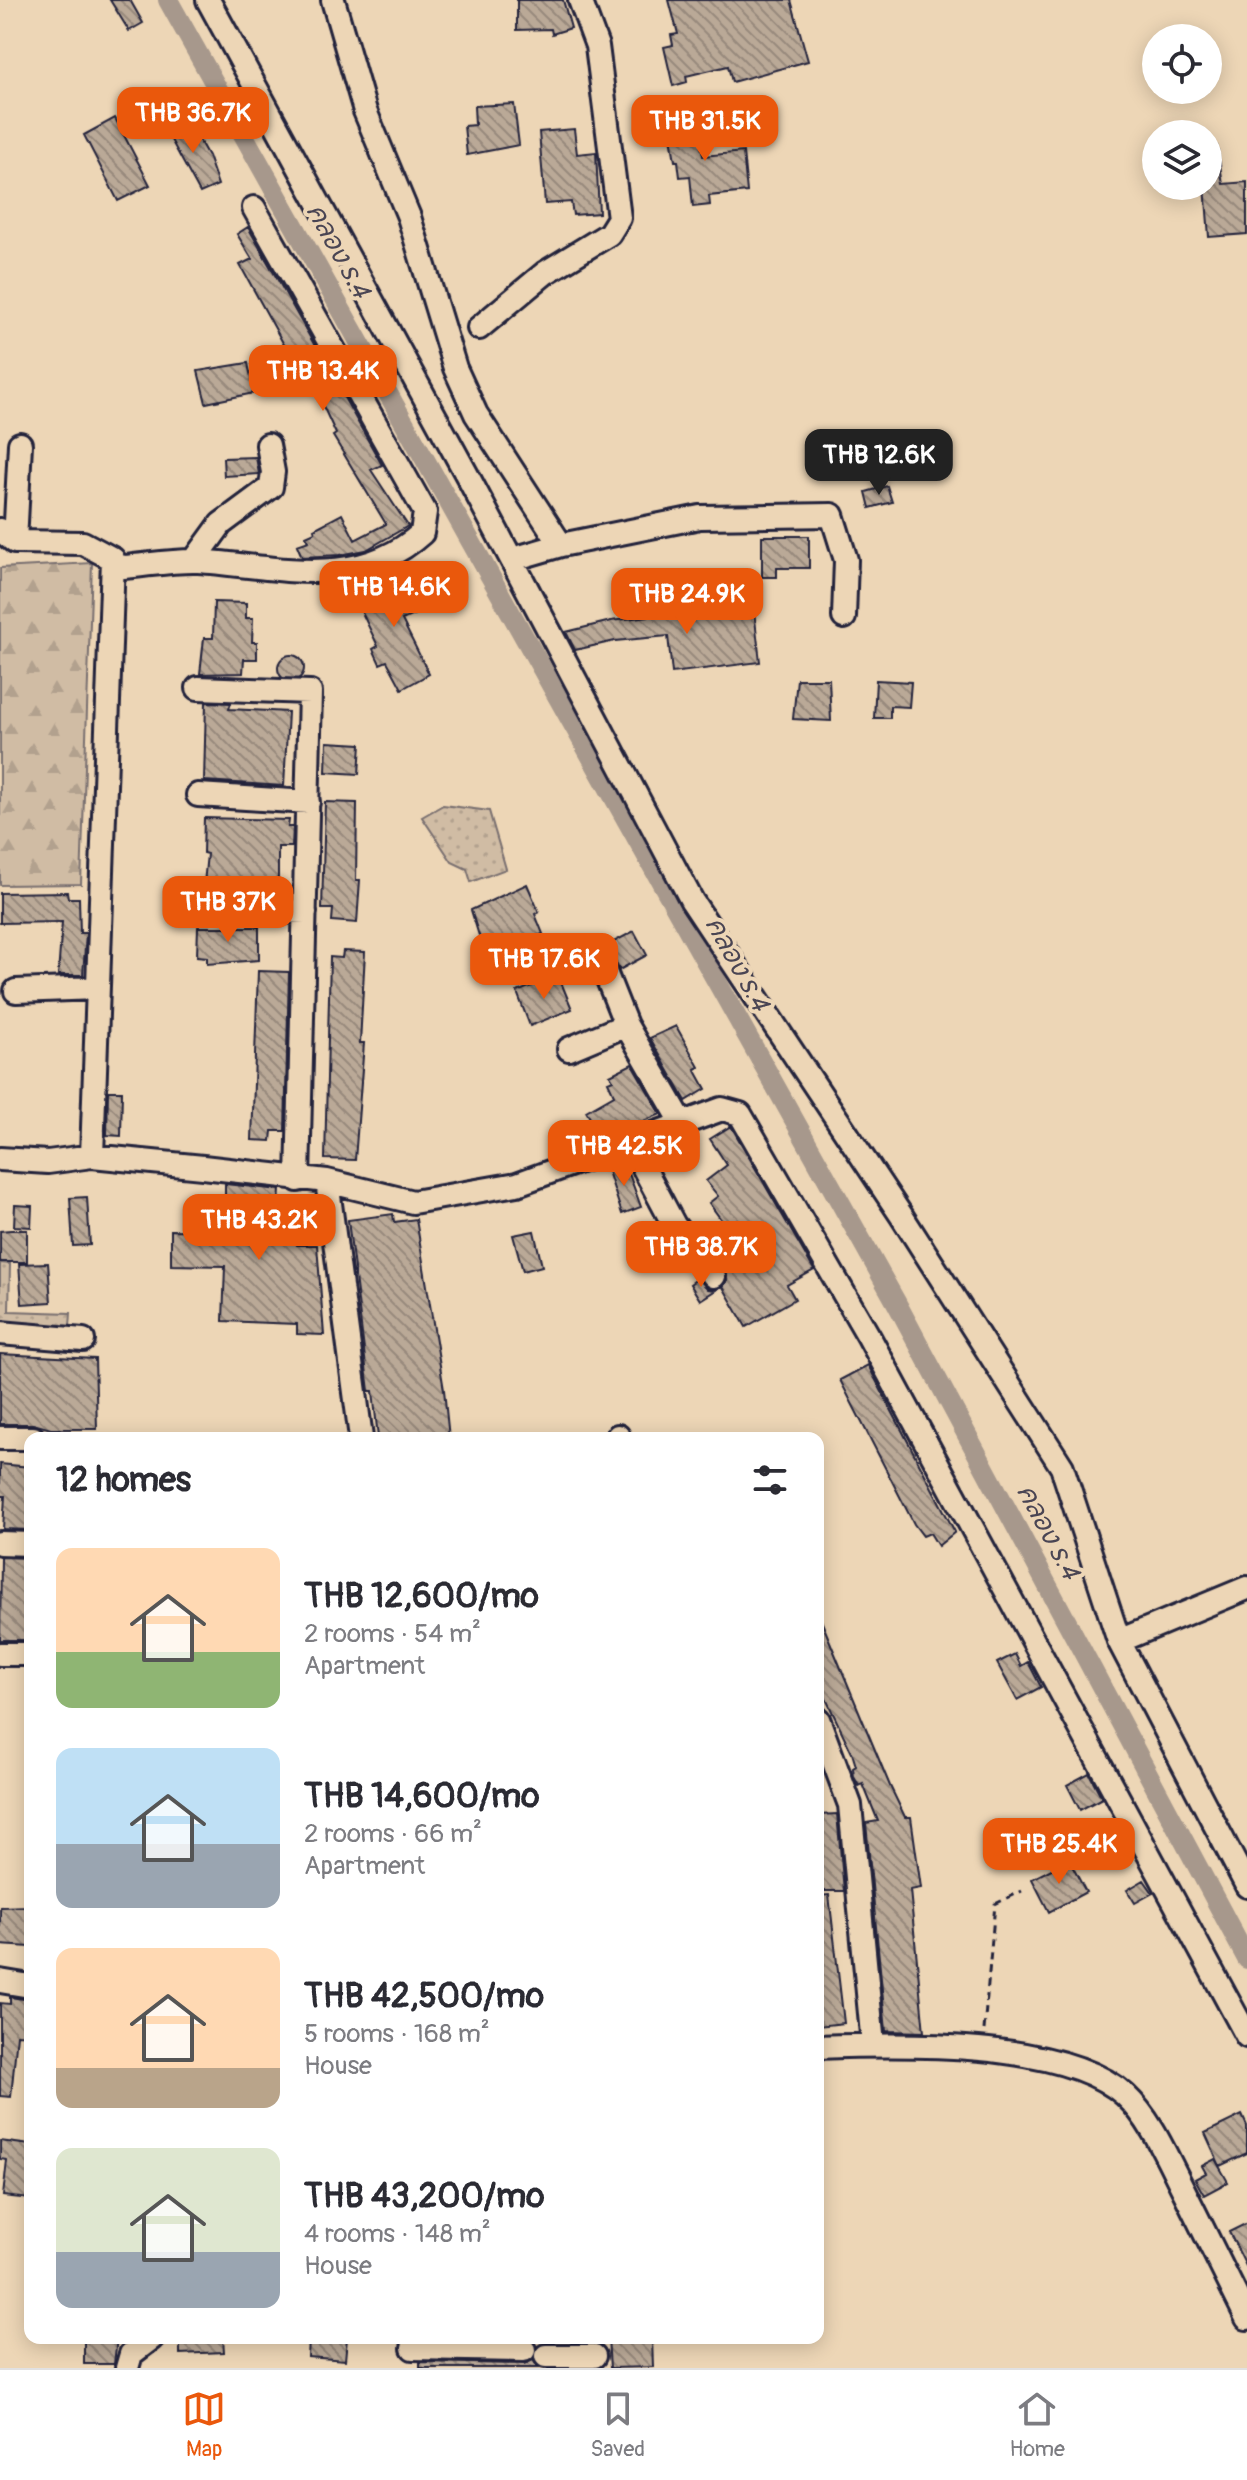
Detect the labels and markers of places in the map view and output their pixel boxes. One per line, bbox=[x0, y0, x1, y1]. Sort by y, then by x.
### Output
pin: THB 36.7K bbox=[101, 87, 285, 155]
pin: THB 31.5K bbox=[613, 95, 797, 163]
pin: THB 13.4K bbox=[231, 345, 415, 413]
pin: THB 12.6K bbox=[787, 429, 971, 497]
pin: THB 14.6K bbox=[302, 561, 486, 629]
pin: THB 24.9K bbox=[595, 568, 779, 636]
pin: THB 37K bbox=[154, 876, 302, 944]
pin: THB 17.6K bbox=[452, 933, 636, 1001]
pin: THB 42.5K bbox=[532, 1120, 716, 1188]
pin: THB 43.2K bbox=[167, 1194, 351, 1262]
pin: THB 38.7K bbox=[609, 1221, 793, 1289]
pin: THB 25.4K bbox=[967, 1818, 1151, 1886]

